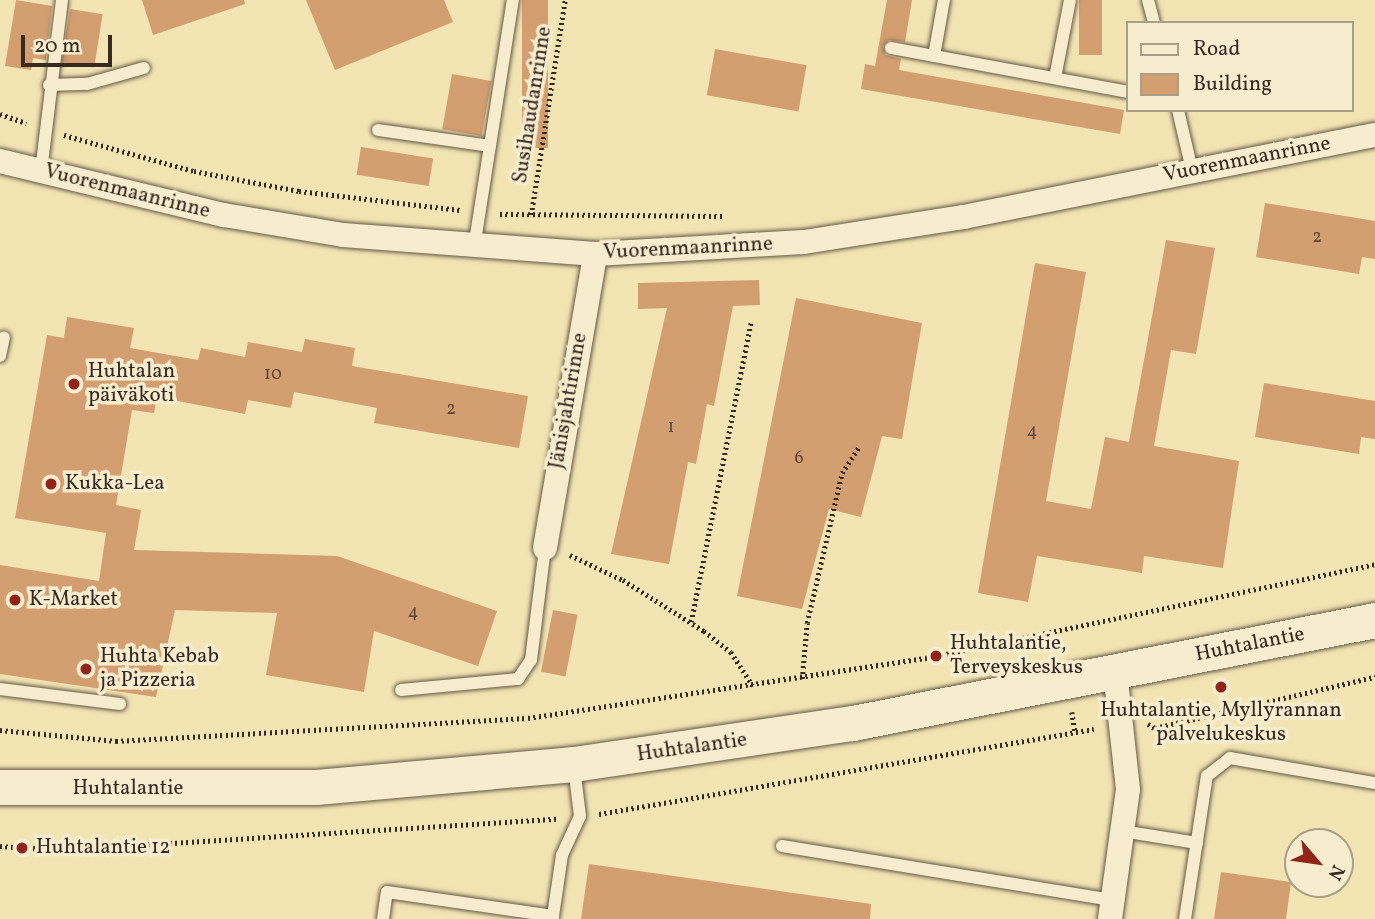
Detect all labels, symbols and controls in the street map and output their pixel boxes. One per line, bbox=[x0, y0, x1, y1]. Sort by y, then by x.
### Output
scale bar bbox=[24, 21, 116, 65]
legend bbox=[1126, 21, 1354, 112]
street label: Susihaudanrinne bbox=[508, 25, 558, 185]
text: 20 m bbox=[34, 32, 80, 61]
text: Road bbox=[1193, 35, 1240, 64]
text: Building bbox=[1193, 70, 1272, 99]
street label: Vuorenmaanrinne bbox=[1161, 131, 1333, 189]
street label: Vuorenmaanrinne bbox=[42, 159, 212, 225]
house number: 2 bbox=[1312, 227, 1322, 249]
street label: Vuorenmaanrinne bbox=[603, 232, 773, 266]
street label: Jänisjahtirinne bbox=[545, 331, 593, 471]
place label: Huhtalan päiväkoti bbox=[88, 359, 175, 409]
house number: 10 bbox=[264, 364, 282, 386]
marker: Huhtalan päiväkoti bbox=[66, 376, 82, 392]
house number: 2 bbox=[446, 399, 456, 421]
house number: 1 bbox=[668, 417, 674, 439]
house number: 4 bbox=[1027, 421, 1037, 443]
house number: 6 bbox=[794, 448, 804, 470]
place label: Kukka-Lea bbox=[65, 471, 165, 497]
marker: Kukka-Lea bbox=[43, 476, 59, 492]
place label: K-Market bbox=[29, 587, 118, 613]
marker: K-Market bbox=[7, 592, 23, 608]
house number: 4 bbox=[408, 602, 418, 624]
street label: Huhtalantie bbox=[1193, 622, 1307, 668]
place label: Huhtalantie, Terveyskeskus bbox=[950, 631, 1083, 681]
place label: Huhta Kebab ja Pizzeria bbox=[100, 644, 219, 694]
marker: Huhtalantie, Terveyskeskus bbox=[928, 648, 944, 664]
marker: Huhta Kebab ja Pizzeria bbox=[78, 661, 94, 677]
marker: Huhtalantie, Myllyrannan palvelukeskus bbox=[1213, 679, 1229, 695]
place label: Huhtalantie, Myllyrannan palvelukeskus bbox=[1100, 698, 1342, 748]
street label: Huhtalantie bbox=[635, 728, 749, 768]
street label: Huhtalantie bbox=[73, 776, 183, 802]
north arrow bbox=[1284, 828, 1354, 898]
place label: Huhtalantie 12 bbox=[36, 835, 171, 861]
marker: Huhtalantie 12 bbox=[14, 840, 30, 856]
text: N bbox=[1321, 860, 1350, 885]

